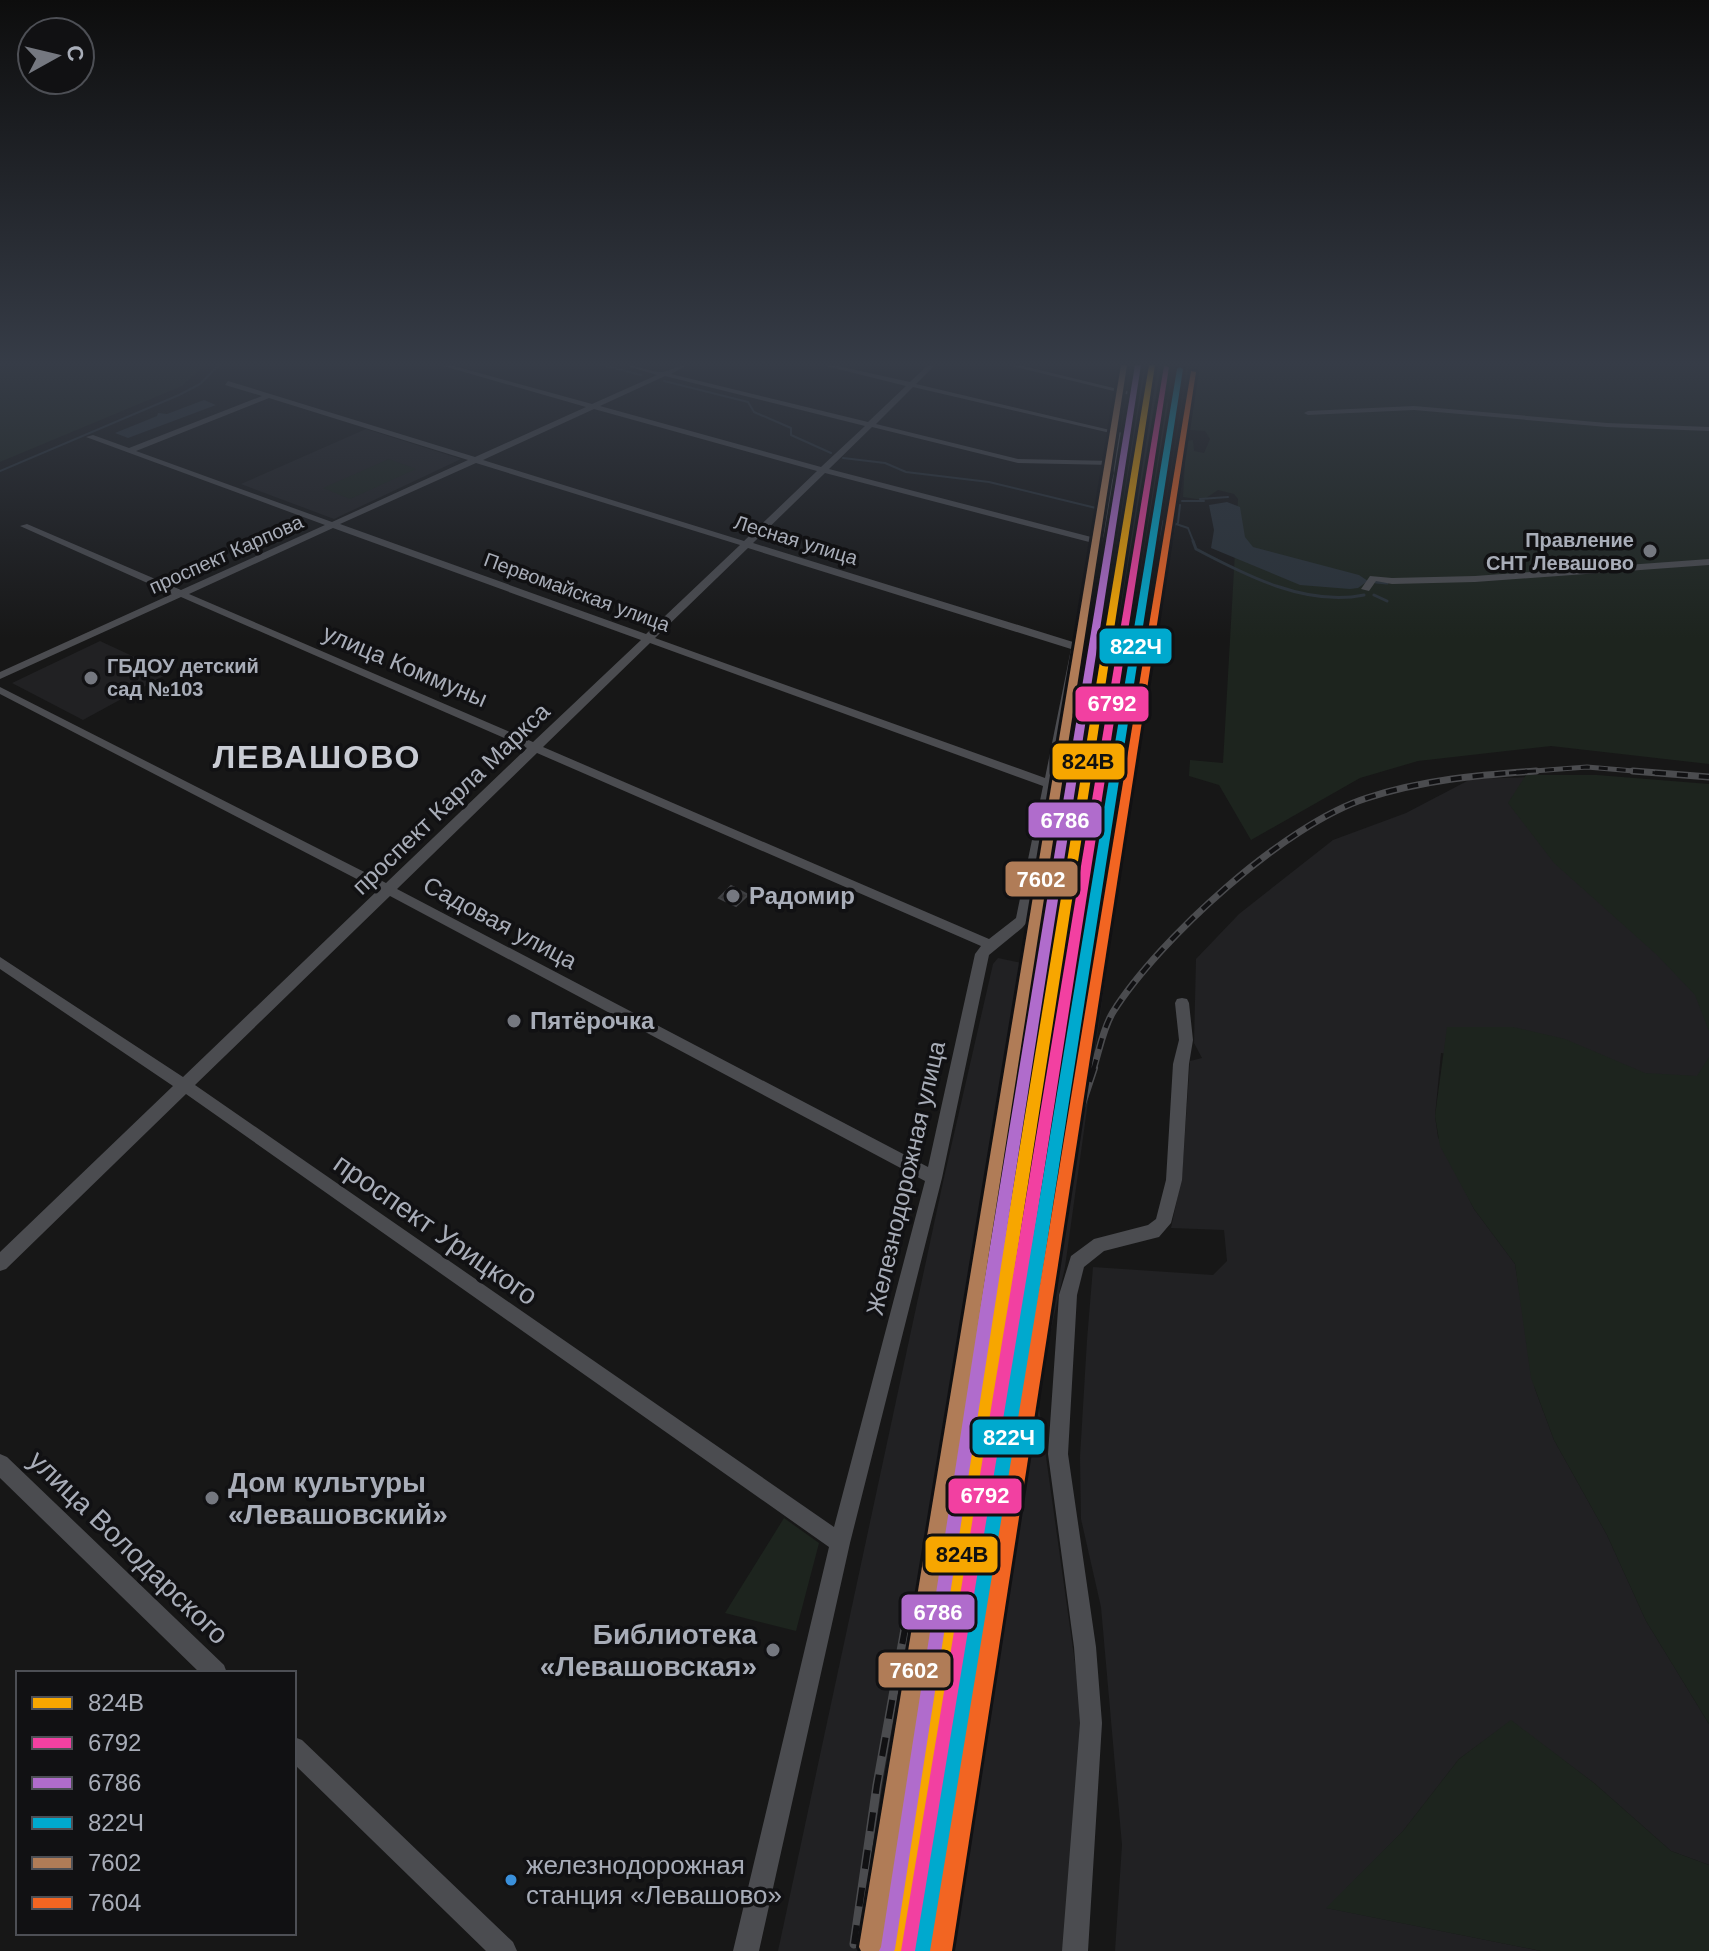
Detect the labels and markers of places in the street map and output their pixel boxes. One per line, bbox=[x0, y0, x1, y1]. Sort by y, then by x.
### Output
place label: Правление СНТ Левашово bbox=[1486, 529, 1634, 574]
marker: Правление СНТ Левашово bbox=[1641, 542, 1659, 560]
place label: ГБДОУ детский сад №103 bbox=[107, 655, 259, 700]
marker: ГБДОУ детский сад №103 bbox=[82, 669, 100, 687]
place label: Радомир bbox=[749, 882, 855, 909]
marker: Радомир bbox=[724, 887, 742, 905]
place label: Пятёрочка bbox=[530, 1007, 655, 1034]
marker: Пятёрочка bbox=[505, 1012, 523, 1030]
place label: Дом культуры «Левашовский» bbox=[228, 1467, 448, 1530]
marker: Дом культуры «Левашовский» bbox=[203, 1489, 221, 1507]
place label: Библиотека «Левашовская» bbox=[540, 1619, 757, 1682]
marker: Библиотека «Левашовская» bbox=[764, 1641, 782, 1659]
place label: железнодорожная станция «Левашово» bbox=[526, 1850, 782, 1910]
marker: железнодорожная станция «Левашово» bbox=[503, 1872, 519, 1888]

